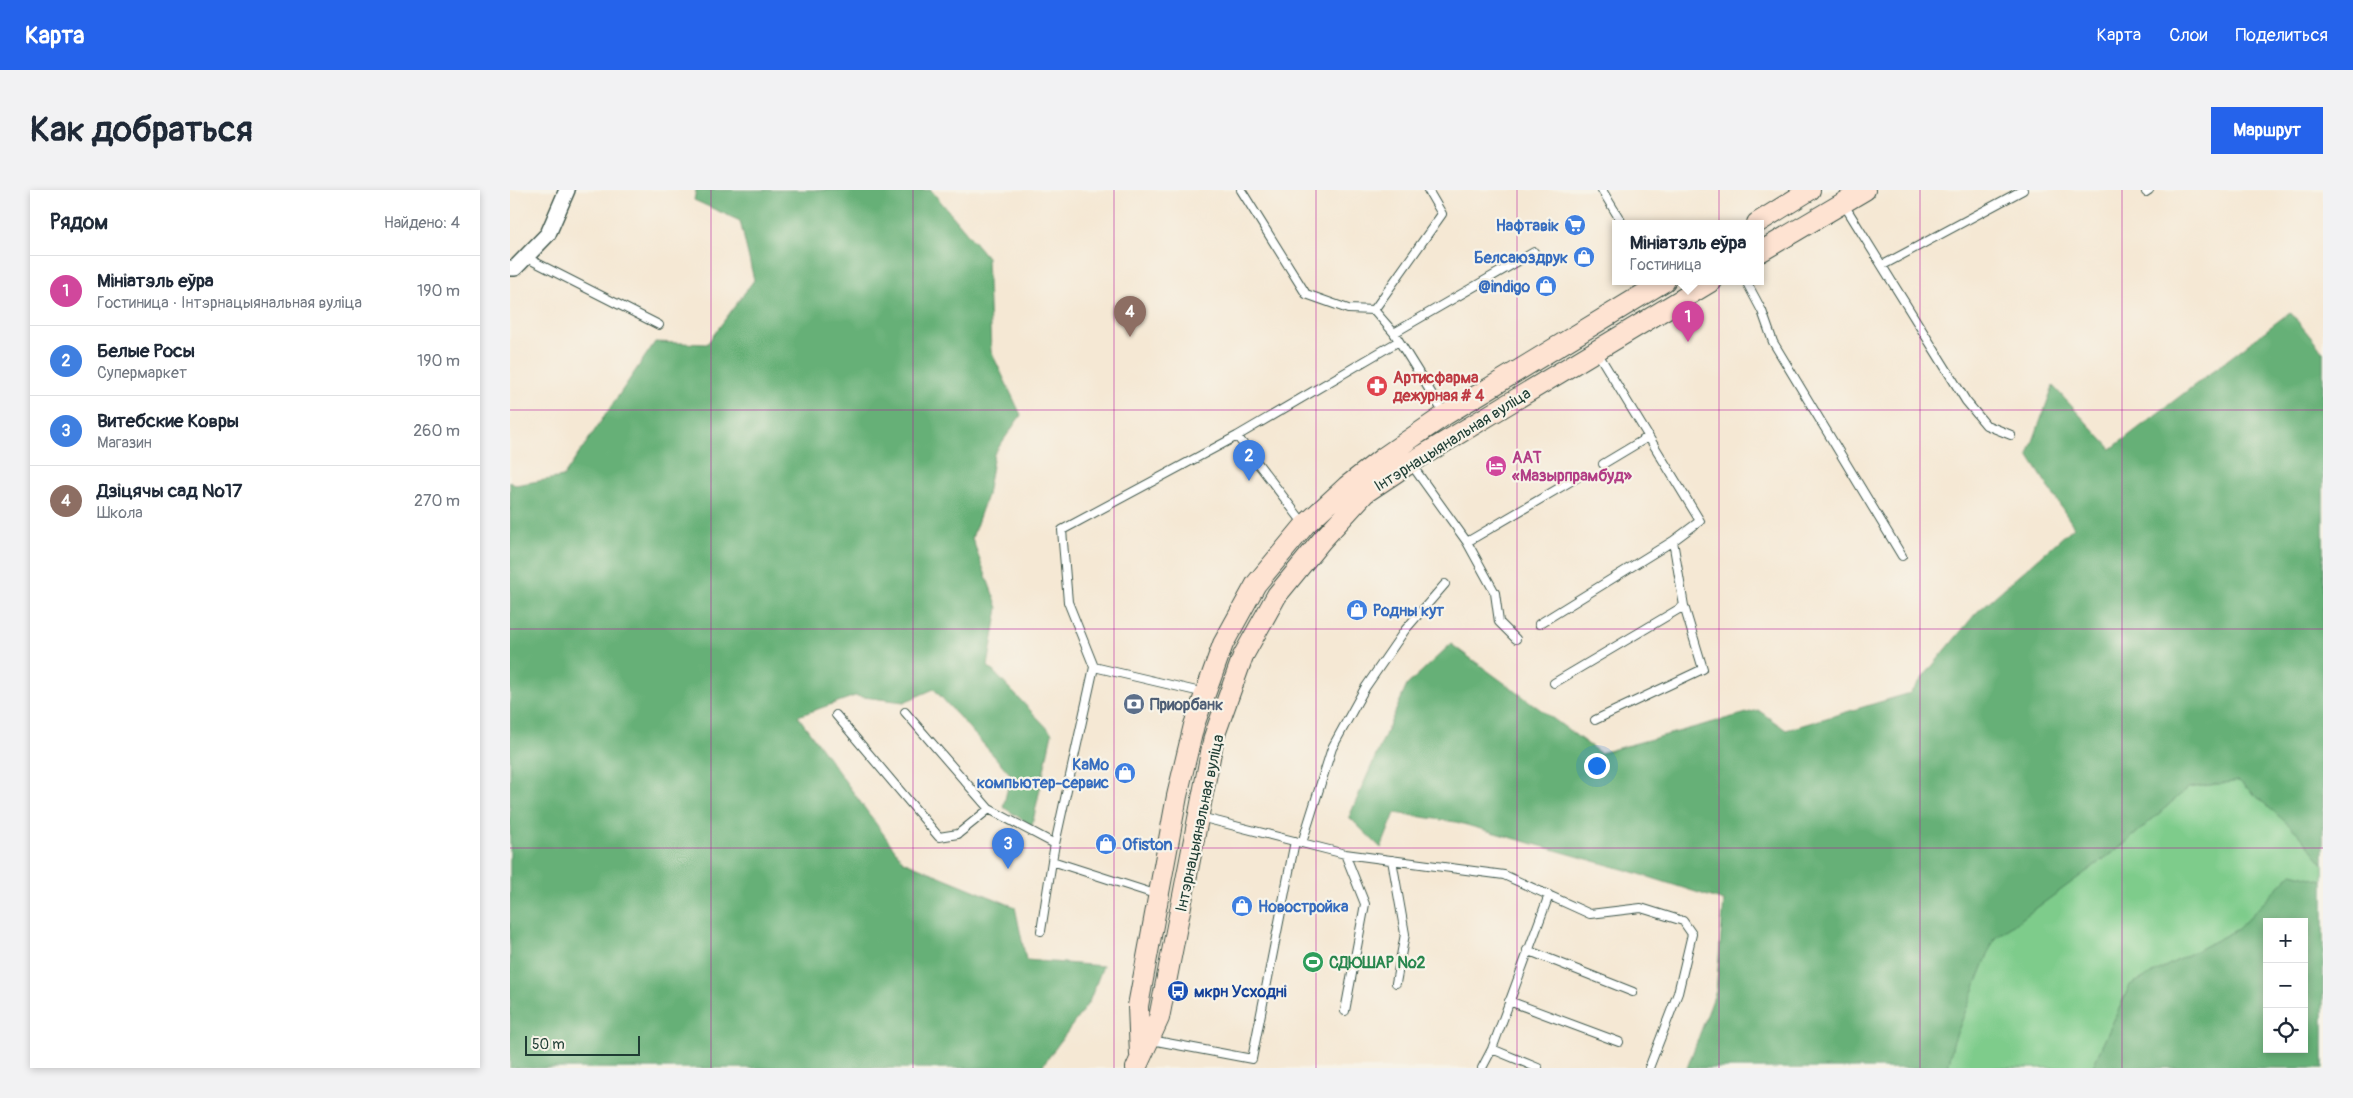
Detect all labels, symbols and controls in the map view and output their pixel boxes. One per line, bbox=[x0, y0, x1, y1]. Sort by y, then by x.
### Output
text: Карта bbox=[25, 21, 84, 50]
text: Карта bbox=[2097, 24, 2141, 47]
text: Слои bbox=[2169, 24, 2207, 47]
text: Поделиться bbox=[2235, 24, 2328, 47]
button: Маршрут bbox=[2211, 107, 2323, 154]
text: Как добраться bbox=[30, 108, 253, 152]
text: Рядом bbox=[50, 209, 108, 236]
text: Найдено: 4 bbox=[384, 213, 460, 233]
supermarket icon: Нафтавік bbox=[1563, 213, 1587, 237]
place label: Нафтавік bbox=[1496, 216, 1559, 236]
popup bbox=[1612, 220, 1764, 285]
text: Мініатэль еўра bbox=[1630, 231, 1746, 255]
shop icon: Белсаюздрук bbox=[1572, 245, 1596, 269]
place label: Белсаюздрук bbox=[1474, 248, 1568, 268]
text: Гостиница bbox=[1630, 255, 1701, 275]
text: Мініатэль еўра bbox=[97, 269, 214, 293]
shop icon: @indigo bbox=[1534, 274, 1558, 298]
place label: @indigo bbox=[1478, 277, 1530, 297]
text: 1 bbox=[63, 281, 69, 301]
text: 190 m bbox=[417, 281, 460, 301]
text: Гостиница · Інтэрнацыянальная вуліца bbox=[97, 293, 362, 313]
pin: 4 bbox=[1114, 296, 1146, 337]
pin: 1 bbox=[1672, 301, 1704, 342]
text: Белые Росы bbox=[97, 339, 195, 363]
text: 2 bbox=[62, 351, 70, 371]
text: 190 m bbox=[417, 351, 460, 371]
text: Супермаркет bbox=[97, 363, 187, 383]
place label: Артисфарма дежурная # 4 bbox=[1392, 368, 1485, 406]
pharmacy icon: Артисфарма дежурная # 4 bbox=[1365, 374, 1389, 398]
street label: Інтэрнацыянальная вуліца bbox=[1370, 383, 1535, 496]
text: Витебские Ковры bbox=[97, 409, 239, 433]
text: 3 bbox=[62, 421, 70, 441]
text: 260 m bbox=[413, 421, 460, 441]
text: Магазин bbox=[97, 433, 152, 453]
pin: 2 bbox=[1233, 440, 1265, 481]
place label: ААТ «Мазырпрамбуд» bbox=[1512, 448, 1633, 486]
hotel icon: ААТ «Мазырпрамбуд» bbox=[1484, 454, 1508, 478]
text: Дзіцячы сад №17 bbox=[97, 479, 242, 503]
text: 4 bbox=[61, 491, 71, 511]
text: 270 m bbox=[414, 491, 460, 511]
text: Школа bbox=[97, 503, 143, 523]
shop icon: Родны кут bbox=[1345, 598, 1369, 622]
place label: Родны кут bbox=[1373, 601, 1445, 621]
bank icon: Приорбанк bbox=[1122, 692, 1146, 716]
place label: Приорбанк bbox=[1150, 695, 1223, 715]
street label: Інтэрнацыянальная вуліца bbox=[1171, 733, 1229, 914]
your location bbox=[1584, 753, 1610, 779]
place label: КаМо компьютер-сервис bbox=[977, 755, 1109, 793]
shop icon: КаМо компьютер-сервис bbox=[1113, 761, 1137, 785]
pin: 3 bbox=[992, 828, 1024, 869]
shop icon: Ofiston bbox=[1094, 832, 1118, 856]
place label: Ofiston bbox=[1122, 835, 1173, 855]
shop icon: Новостройка bbox=[1230, 894, 1254, 918]
place label: Новостройка bbox=[1258, 897, 1349, 917]
map controls bbox=[2263, 918, 2308, 1053]
button: + bbox=[2263, 918, 2308, 963]
sports icon: СДЮШАР №2 bbox=[1301, 950, 1325, 974]
place label: СДЮШАР №2 bbox=[1329, 953, 1426, 973]
button: − bbox=[2263, 963, 2308, 1008]
bus stop icon: мкрн Усходні bbox=[1166, 979, 1190, 1003]
place label: мкрн Усходні bbox=[1194, 982, 1287, 1002]
button: locate bbox=[2263, 1008, 2308, 1053]
scale bar bbox=[525, 1033, 640, 1056]
text: 50 m bbox=[532, 1036, 565, 1053]

